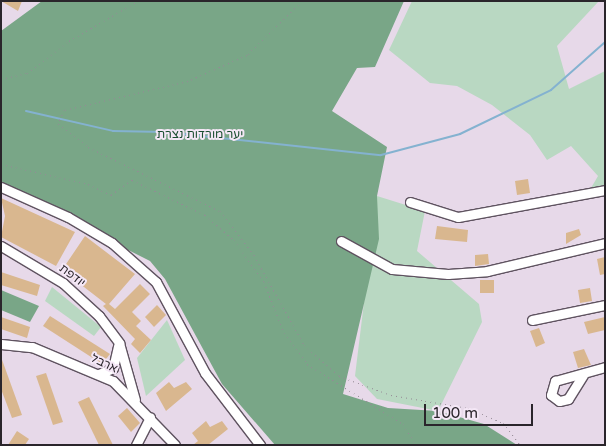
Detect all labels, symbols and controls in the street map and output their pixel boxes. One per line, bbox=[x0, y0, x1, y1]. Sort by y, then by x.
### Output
park label: יער מורדות נצרת bbox=[157, 128, 243, 142]
street label: יודפת bbox=[56, 262, 88, 290]
street label: ארבל bbox=[88, 352, 120, 376]
scale bar bbox=[426, 394, 535, 426]
text: 100 m bbox=[432, 404, 478, 422]

